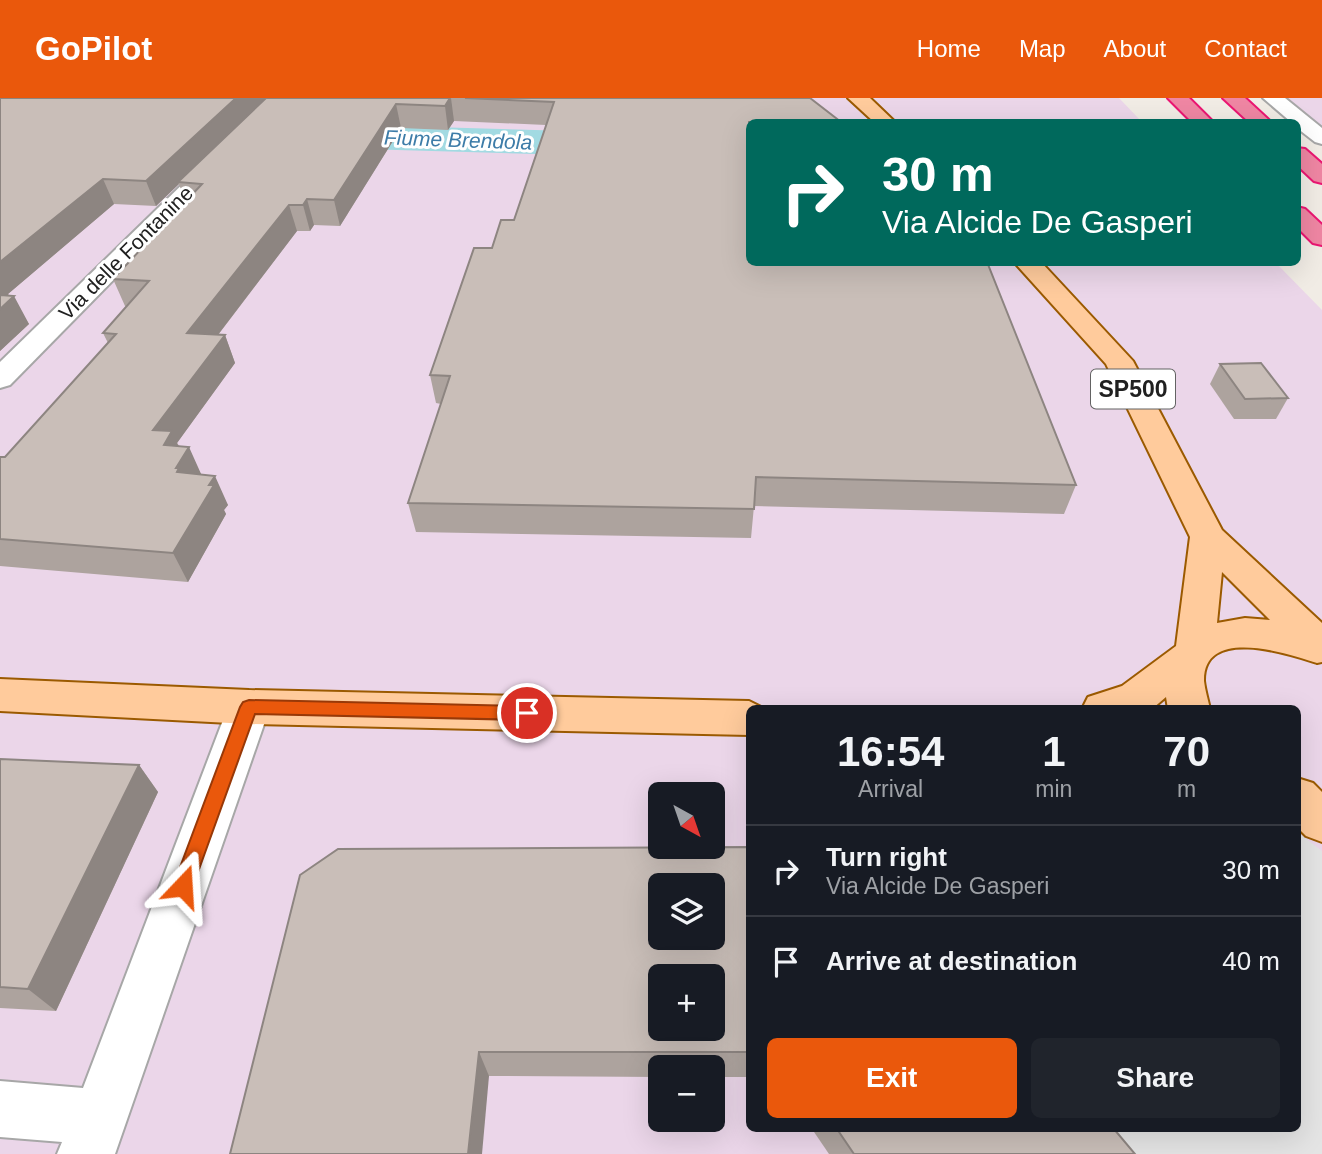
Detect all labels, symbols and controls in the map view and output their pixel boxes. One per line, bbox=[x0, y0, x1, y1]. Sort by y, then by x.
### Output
text: GoPilot bbox=[35, 30, 152, 67]
text: Home bbox=[917, 35, 981, 62]
text: Map bbox=[1019, 35, 1066, 62]
text: About bbox=[1104, 35, 1166, 62]
text: Contact bbox=[1204, 35, 1287, 62]
water label: Fiume Brendola bbox=[384, 125, 532, 154]
icon: right bbox=[767, 147, 858, 238]
text: 30 m bbox=[882, 147, 994, 201]
street label: Via delle Fontanine bbox=[54, 181, 197, 324]
text: Via Alcide De Gasperi bbox=[882, 204, 1193, 240]
road number: SP500 bbox=[1091, 370, 1175, 408]
pin bbox=[497, 683, 557, 743]
icon: arrive bbox=[508, 694, 546, 732]
text: 16:54 bbox=[837, 728, 944, 775]
text: 1 bbox=[1042, 728, 1066, 775]
text: 70 bbox=[1163, 728, 1210, 775]
text: Arrival bbox=[858, 776, 923, 802]
text: min bbox=[1035, 776, 1072, 802]
text: m bbox=[1177, 776, 1196, 802]
north arrow bbox=[648, 782, 724, 859]
map controls bbox=[648, 782, 725, 1132]
text: Turn right bbox=[826, 842, 947, 872]
position arrow bbox=[146, 849, 220, 923]
icon: right bbox=[767, 852, 805, 890]
text: 30 m bbox=[1222, 855, 1280, 885]
button: layers bbox=[648, 873, 725, 950]
text: Via Alcide De Gasperi bbox=[826, 873, 1049, 899]
icon: arrive bbox=[767, 943, 805, 981]
text: Arrive at destination bbox=[826, 946, 1077, 976]
text: 40 m bbox=[1222, 946, 1280, 976]
button: + bbox=[648, 964, 725, 1041]
button: Exit bbox=[767, 1038, 1017, 1118]
button: Share bbox=[1031, 1038, 1280, 1118]
button: − bbox=[648, 1055, 725, 1132]

